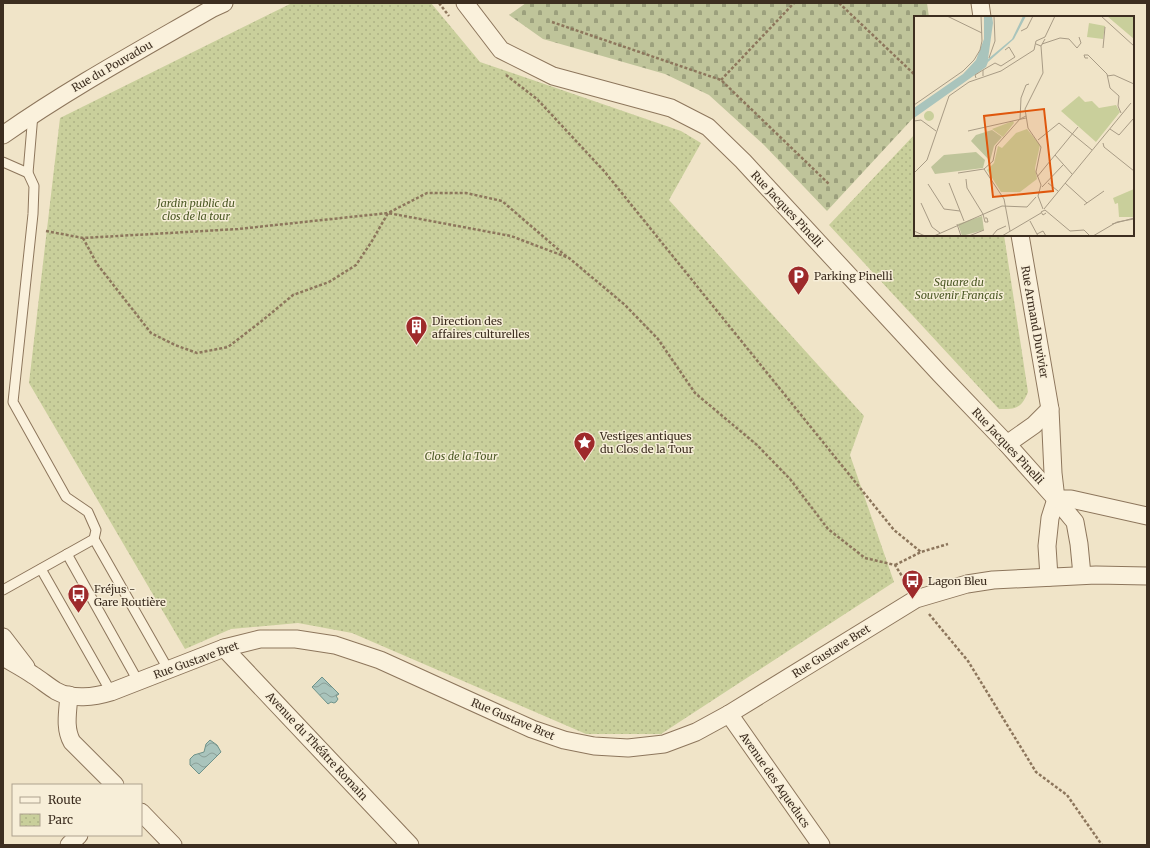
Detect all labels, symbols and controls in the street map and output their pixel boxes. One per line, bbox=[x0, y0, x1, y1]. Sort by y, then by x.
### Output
inset map bbox=[914, 16, 1134, 236]
street label: Rue du Pouvadou bbox=[69, 37, 155, 95]
street label: Rue Jacques Pinelli bbox=[748, 168, 826, 250]
park label: Jardin public du clos de la tour bbox=[156, 196, 235, 223]
parking icon: Parking Pinelli bbox=[786, 263, 812, 296]
street label: Rue Armand Duvivier bbox=[1018, 265, 1052, 379]
place label: Parking Pinelli bbox=[814, 269, 893, 283]
park label: Square du Souvenir Français bbox=[915, 275, 1004, 302]
building icon: Direction des affaires culturelles bbox=[404, 314, 430, 347]
place label: Direction des affaires culturelles bbox=[432, 314, 530, 341]
street label: Rue Jacques Pinelli bbox=[969, 405, 1047, 487]
place icon: Vestiges antiques du Clos de la Tour bbox=[571, 429, 597, 462]
place label: Vestiges antiques du Clos de la Tour bbox=[599, 429, 694, 456]
park label: Clos de la Tour bbox=[425, 449, 498, 463]
bus stop icon: Lagon Bleu bbox=[899, 568, 925, 601]
place label: Lagon Bleu bbox=[928, 574, 987, 588]
bus stop icon: Fréjus - Gare Routière bbox=[66, 582, 92, 615]
place label: Fréjus - Gare Routière bbox=[94, 582, 166, 609]
street label: Rue Gustave Bret bbox=[789, 621, 873, 681]
street label: Rue Gustave Bret bbox=[152, 638, 241, 682]
street label: Avenue du Théâtre Romain bbox=[262, 688, 371, 804]
street label: Rue Gustave Bret bbox=[469, 695, 558, 743]
street label: Avenue des Aqueducs bbox=[736, 729, 813, 830]
legend bbox=[12, 784, 142, 836]
text: Route bbox=[48, 792, 81, 807]
text: Parc bbox=[48, 812, 73, 827]

